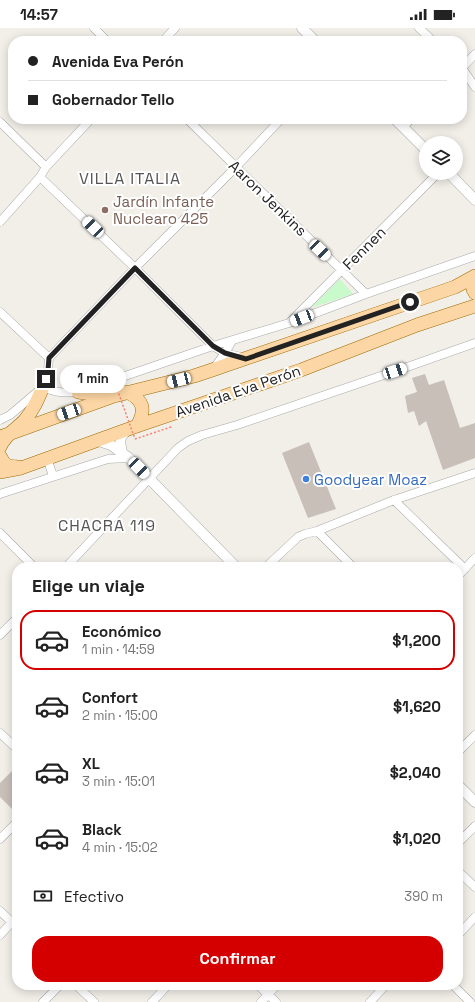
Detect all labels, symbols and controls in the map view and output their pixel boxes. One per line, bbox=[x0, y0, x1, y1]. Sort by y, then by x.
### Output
text: 14:57 bbox=[20, 5, 58, 24]
text: Avenida Eva Perón bbox=[52, 52, 184, 71]
text: Gobernador Tello bbox=[52, 90, 174, 109]
map controls bbox=[419, 136, 463, 180]
button: layers bbox=[419, 136, 463, 180]
street label: Aaron Jenkins bbox=[225, 156, 311, 240]
district label: VILLA ITALIA bbox=[79, 168, 181, 189]
place label: Jardín Infante Nuclearo 425 bbox=[113, 192, 214, 228]
marker: Jardín Infante Nuclearo 425 bbox=[100, 205, 110, 215]
car bbox=[80, 214, 106, 240]
street label: Fennen bbox=[338, 222, 390, 274]
car bbox=[307, 237, 333, 263]
route start bbox=[401, 293, 419, 311]
car bbox=[289, 308, 315, 328]
street label: Avenida Eva Perón bbox=[173, 361, 303, 421]
car bbox=[382, 362, 408, 380]
callout: 1 min bbox=[60, 365, 126, 393]
route end bbox=[37, 370, 55, 388]
text: 1 min bbox=[77, 370, 109, 387]
car bbox=[166, 371, 192, 389]
car bbox=[56, 402, 82, 422]
car bbox=[126, 455, 152, 481]
place label: Goodyear Moaz bbox=[314, 470, 427, 489]
marker: Goodyear Moaz bbox=[301, 474, 311, 484]
district label: CHACRA 119 bbox=[58, 515, 156, 536]
text: Elige un viaje bbox=[32, 574, 145, 597]
icon: car bbox=[34, 622, 70, 658]
text: Económico bbox=[82, 622, 161, 641]
text: $1,200 bbox=[392, 631, 441, 650]
text: 1 min · 14:59 bbox=[82, 641, 155, 658]
icon: car bbox=[34, 688, 70, 724]
text: Confort bbox=[82, 688, 138, 707]
text: $1,620 bbox=[393, 697, 441, 716]
text: 2 min · 15:00 bbox=[82, 707, 158, 724]
icon: car bbox=[34, 754, 70, 790]
text: XL bbox=[82, 754, 100, 773]
text: $2,040 bbox=[390, 763, 441, 782]
text: 3 min · 15:01 bbox=[82, 773, 155, 790]
icon: car bbox=[34, 820, 70, 856]
text: Black bbox=[82, 820, 122, 839]
text: $1,020 bbox=[393, 829, 441, 848]
text: 4 min · 15:02 bbox=[82, 839, 158, 856]
icon: cash bbox=[32, 885, 54, 907]
text: Efectivo bbox=[64, 887, 124, 906]
text: 390 m bbox=[404, 888, 443, 905]
button: Confirmar bbox=[32, 936, 443, 982]

